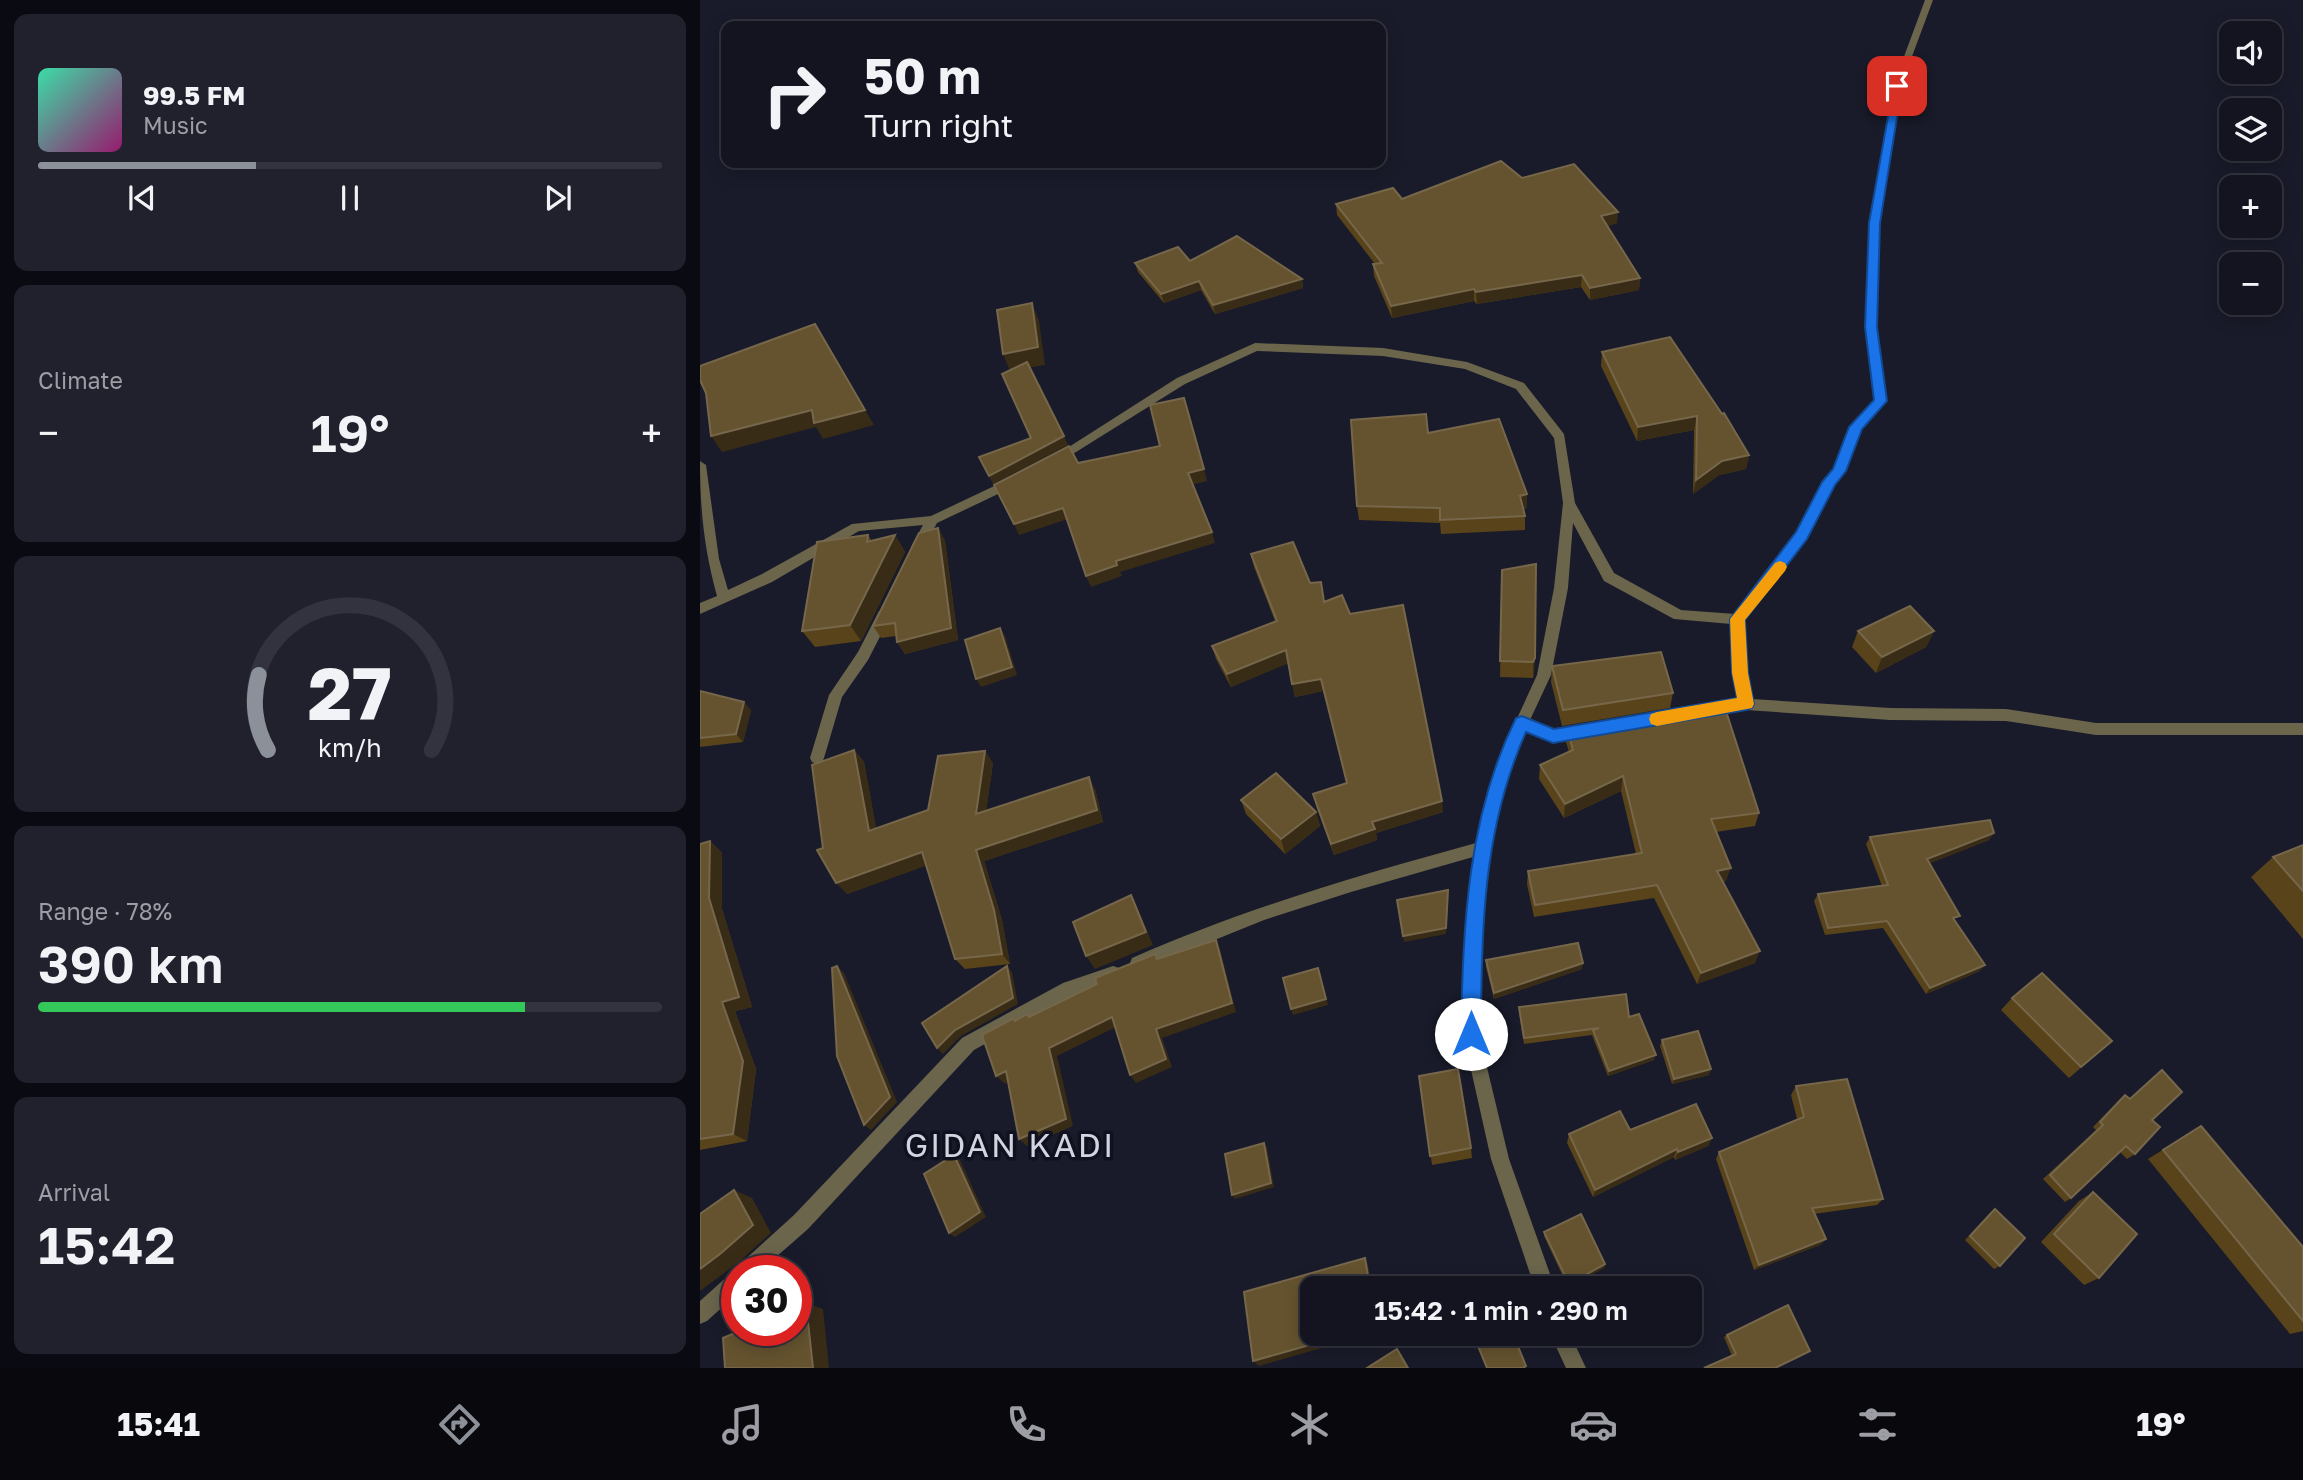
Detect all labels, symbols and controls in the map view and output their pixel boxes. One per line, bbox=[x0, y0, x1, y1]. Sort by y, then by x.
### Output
map controls bbox=[2219, 21, 2282, 315]
button: sound bbox=[2219, 21, 2282, 84]
text: 50 m bbox=[864, 46, 981, 105]
icon: right bbox=[749, 49, 840, 140]
pin bbox=[1867, 56, 1927, 116]
icon: arrive bbox=[1878, 67, 1916, 105]
text: 99.5 FM bbox=[143, 80, 245, 111]
button: layers bbox=[2219, 98, 2282, 161]
text: Turn right bbox=[864, 106, 1013, 144]
text: Music bbox=[143, 111, 208, 139]
button: + bbox=[2219, 175, 2282, 238]
icon: previous bbox=[123, 179, 161, 217]
icon: pause bbox=[331, 179, 369, 217]
icon: next bbox=[539, 179, 577, 217]
button: − bbox=[2219, 252, 2282, 315]
text: Climate bbox=[38, 366, 123, 394]
text: 19° bbox=[311, 401, 389, 463]
text: − bbox=[38, 410, 59, 455]
text: + bbox=[641, 410, 662, 455]
text: 27 bbox=[308, 649, 392, 736]
text: km/h bbox=[318, 732, 382, 763]
text: Range · 78% bbox=[38, 897, 172, 925]
text: 390 km bbox=[38, 932, 223, 994]
position arrow bbox=[1434, 997, 1508, 1071]
district label: GIDAN KADI bbox=[905, 1125, 1115, 1164]
text: Arrival bbox=[38, 1178, 110, 1206]
text: 15:42 bbox=[38, 1213, 175, 1275]
speed limit sign: 30 bbox=[721, 1255, 812, 1346]
text: 15:42 · 1 min · 290 m bbox=[1374, 1295, 1628, 1326]
icon: directions bbox=[435, 1400, 484, 1449]
icon: music bbox=[718, 1400, 767, 1449]
icon: phone bbox=[1002, 1400, 1051, 1449]
icon: climate bbox=[1285, 1400, 1334, 1449]
icon: car bbox=[1569, 1400, 1618, 1449]
icon: filters bbox=[1853, 1400, 1902, 1449]
text: 15:41 bbox=[117, 1405, 200, 1443]
text: 19° bbox=[2136, 1405, 2186, 1443]

